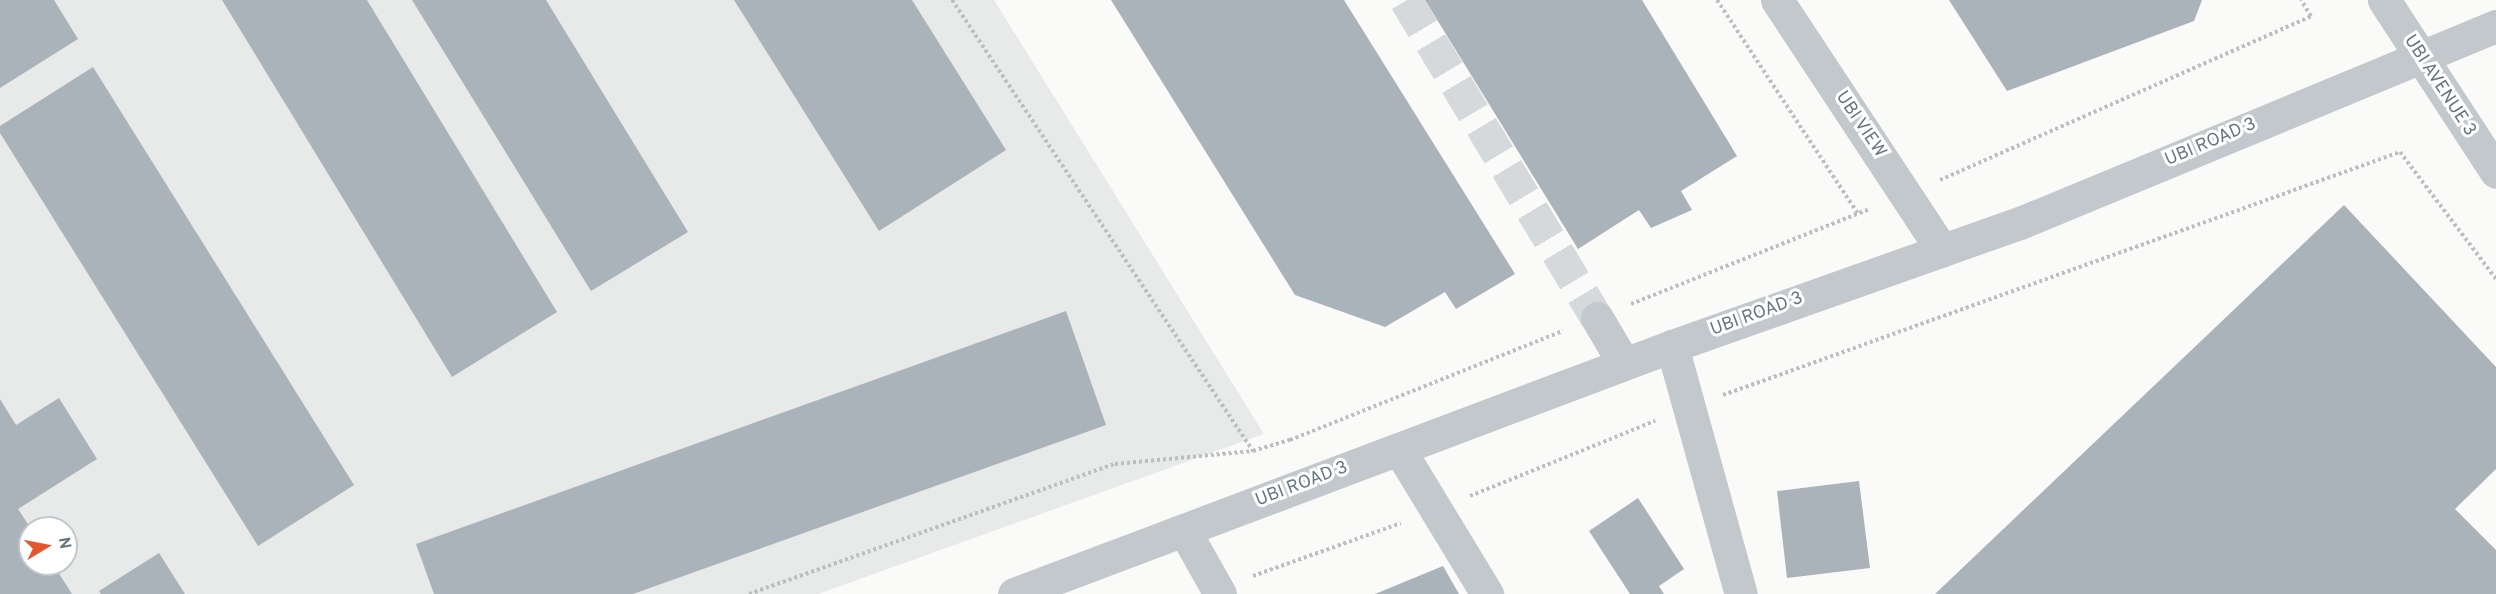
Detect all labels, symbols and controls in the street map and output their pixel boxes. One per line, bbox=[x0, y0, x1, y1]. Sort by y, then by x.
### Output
street label: UBI AVENUE 3 bbox=[2398, 31, 2480, 141]
street label: UBI VIEW bbox=[1830, 87, 1890, 163]
street label: UBI ROAD 3 bbox=[2162, 114, 2260, 172]
street label: UBI ROAD 3 bbox=[1708, 288, 1806, 342]
street label: UBI ROAD 3 bbox=[1253, 458, 1351, 512]
north arrow bbox=[18, 516, 78, 576]
text: N bbox=[53, 536, 75, 551]

